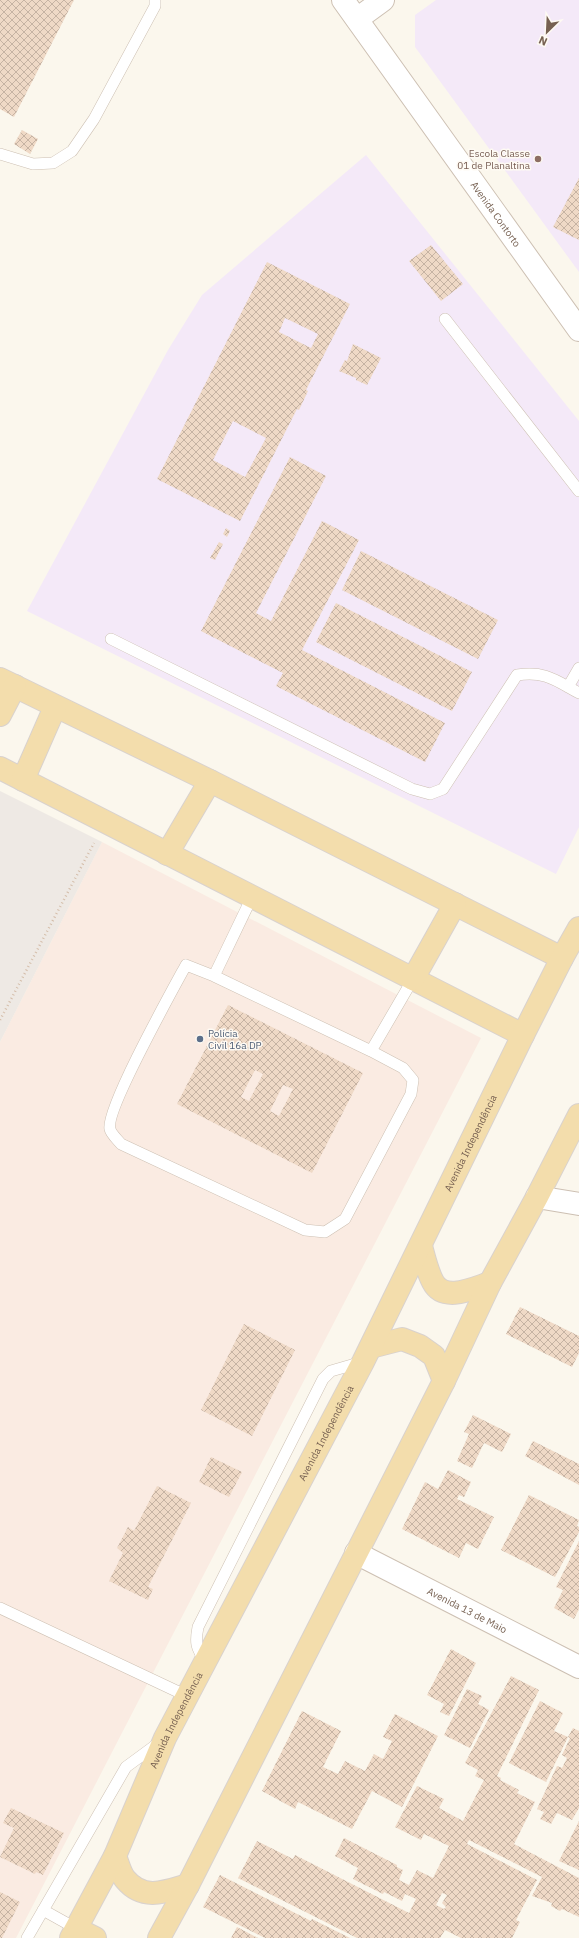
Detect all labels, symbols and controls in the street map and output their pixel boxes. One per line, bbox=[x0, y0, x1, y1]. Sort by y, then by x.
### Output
north arrow bbox=[527, 12, 567, 52]
text: N bbox=[536, 33, 549, 49]
place label: Escola Classe 01 de Planaltina bbox=[457, 147, 531, 172]
marker: Escola Classe 01 de Planaltina bbox=[533, 154, 543, 164]
street label: Avenida Contorto bbox=[468, 179, 524, 250]
place label: Polícia Civil 16a DP bbox=[208, 1027, 262, 1052]
marker: Polícia Civil 16a DP bbox=[195, 1034, 205, 1044]
street label: Avenida Independência bbox=[441, 1092, 500, 1194]
street label: Avenida Independência bbox=[295, 1382, 356, 1483]
street label: Avenida 13 de Maio bbox=[425, 1584, 510, 1636]
street label: Avenida Independência bbox=[146, 1669, 205, 1770]

